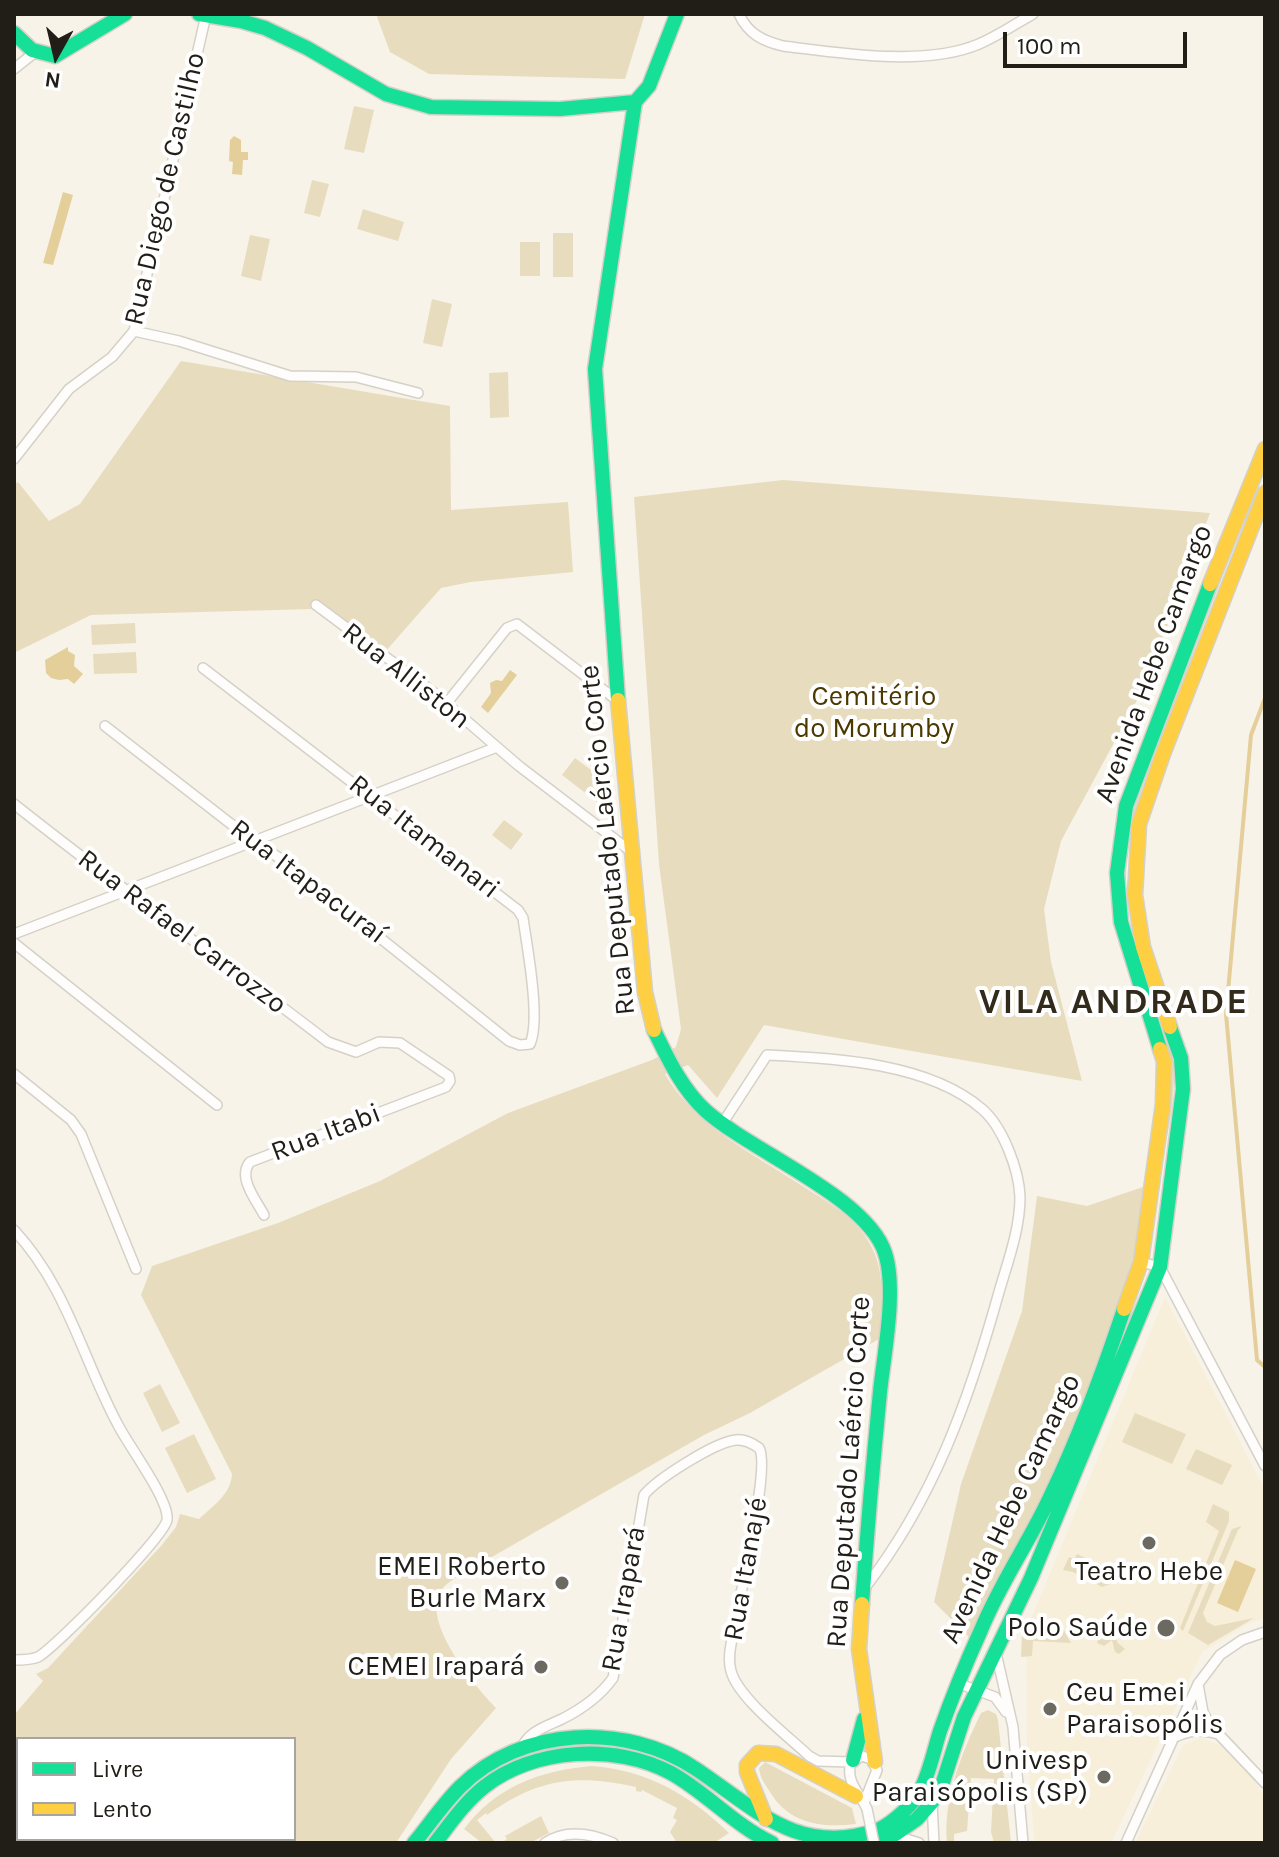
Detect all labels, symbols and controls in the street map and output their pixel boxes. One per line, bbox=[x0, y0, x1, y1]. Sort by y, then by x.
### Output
north arrow bbox=[16, 16, 96, 96]
scale bar bbox=[1007, 16, 1191, 66]
text: 100 m bbox=[1017, 32, 1082, 60]
street label: Rua Diego de Castilho bbox=[117, 49, 213, 329]
text: N bbox=[43, 66, 62, 94]
street label: Avenida Hebe Camargo bbox=[1088, 520, 1220, 808]
street label: Rua Alliston bbox=[335, 615, 477, 737]
street label: Rua Deputado Laércio Corte bbox=[573, 663, 643, 1017]
park label: Cemitério do Morumby bbox=[794, 680, 954, 746]
street label: Rua Itamanari bbox=[342, 768, 506, 906]
street label: Rua Itapacuraí bbox=[223, 812, 393, 952]
street label: Rua Rafael Carrozzo bbox=[71, 843, 293, 1021]
district label: VILA ANDRADE bbox=[979, 981, 1249, 1025]
street label: Rua Itabi bbox=[266, 1097, 386, 1169]
street label: Rua Deputado Laércio Corte bbox=[820, 1295, 878, 1649]
street label: Avenida Hebe Camargo bbox=[934, 1369, 1088, 1649]
street label: Rua Itanajé bbox=[717, 1494, 775, 1644]
street label: Rua Irapará bbox=[595, 1524, 653, 1674]
marker: Teatro Hebe bbox=[1140, 1534, 1158, 1552]
place label: EMEI Roberto Burle Marx bbox=[377, 1550, 546, 1616]
place label: Teatro Hebe bbox=[1075, 1555, 1223, 1589]
marker: EMEI Roberto Burle Marx bbox=[553, 1574, 571, 1592]
place label: Polo Saúde bbox=[1007, 1611, 1148, 1645]
marker: Polo Saúde bbox=[1155, 1617, 1177, 1639]
place label: CEMEI Irapará bbox=[347, 1650, 525, 1684]
marker: CEMEI Irapará bbox=[532, 1658, 550, 1676]
place label: Ceu Emei Paraisopólis bbox=[1066, 1676, 1223, 1742]
marker: Ceu Emei Paraisopólis bbox=[1041, 1700, 1059, 1718]
legend bbox=[16, 1737, 296, 1841]
place label: Univesp Paraisópolis (SP) bbox=[872, 1744, 1088, 1810]
text: Livre bbox=[92, 1755, 143, 1783]
marker: Univesp Paraisópolis (SP) bbox=[1095, 1768, 1113, 1786]
text: Lento bbox=[92, 1795, 152, 1823]

